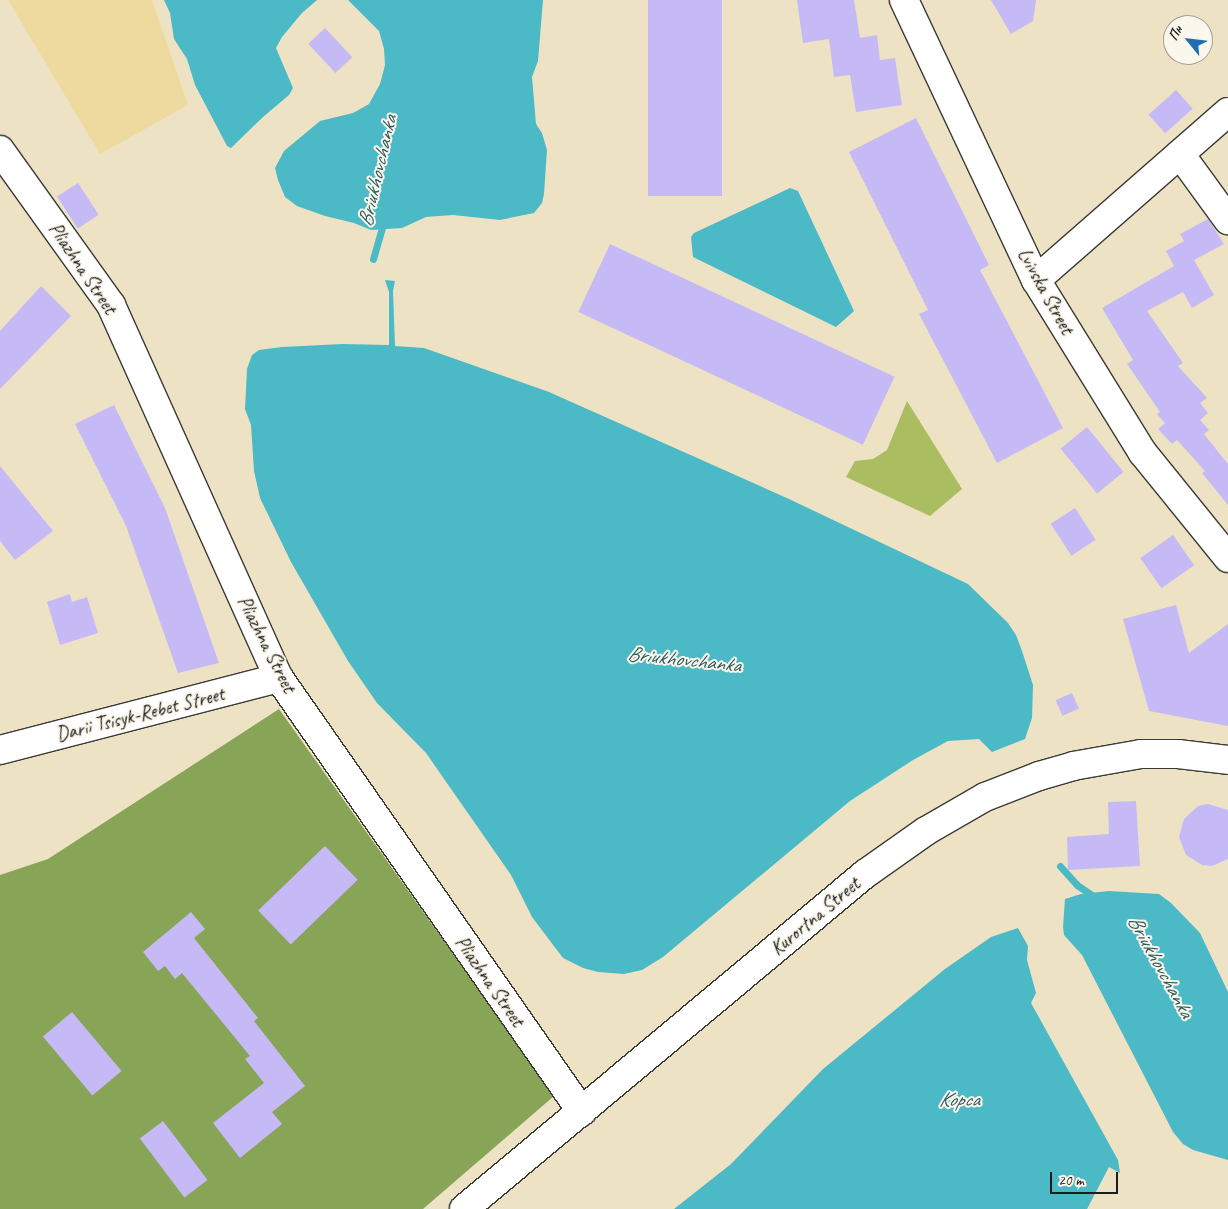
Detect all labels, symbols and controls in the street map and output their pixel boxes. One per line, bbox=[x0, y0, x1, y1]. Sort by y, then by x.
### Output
north arrow bbox=[1163, 15, 1213, 65]
text: Пн bbox=[1164, 22, 1186, 44]
water label: Briukhovchanka bbox=[352, 113, 402, 229]
street label: Pliazhna Street bbox=[44, 218, 122, 318]
street label: Lvivska Street bbox=[1012, 244, 1080, 338]
street label: Pliazhna Street bbox=[232, 592, 302, 696]
water label: Briukhovchanka bbox=[626, 641, 742, 677]
street label: Darii Tsisyk-Rebet Street bbox=[53, 681, 227, 747]
street label: Kurortna Street bbox=[765, 872, 865, 960]
water label: Briukhovchanka bbox=[1122, 910, 1200, 1022]
street label: Pliazhna Street bbox=[450, 931, 530, 1031]
water label: Корса bbox=[939, 1086, 979, 1112]
scale bar bbox=[1053, 1162, 1120, 1194]
text: 20 m bbox=[1058, 1171, 1084, 1190]

